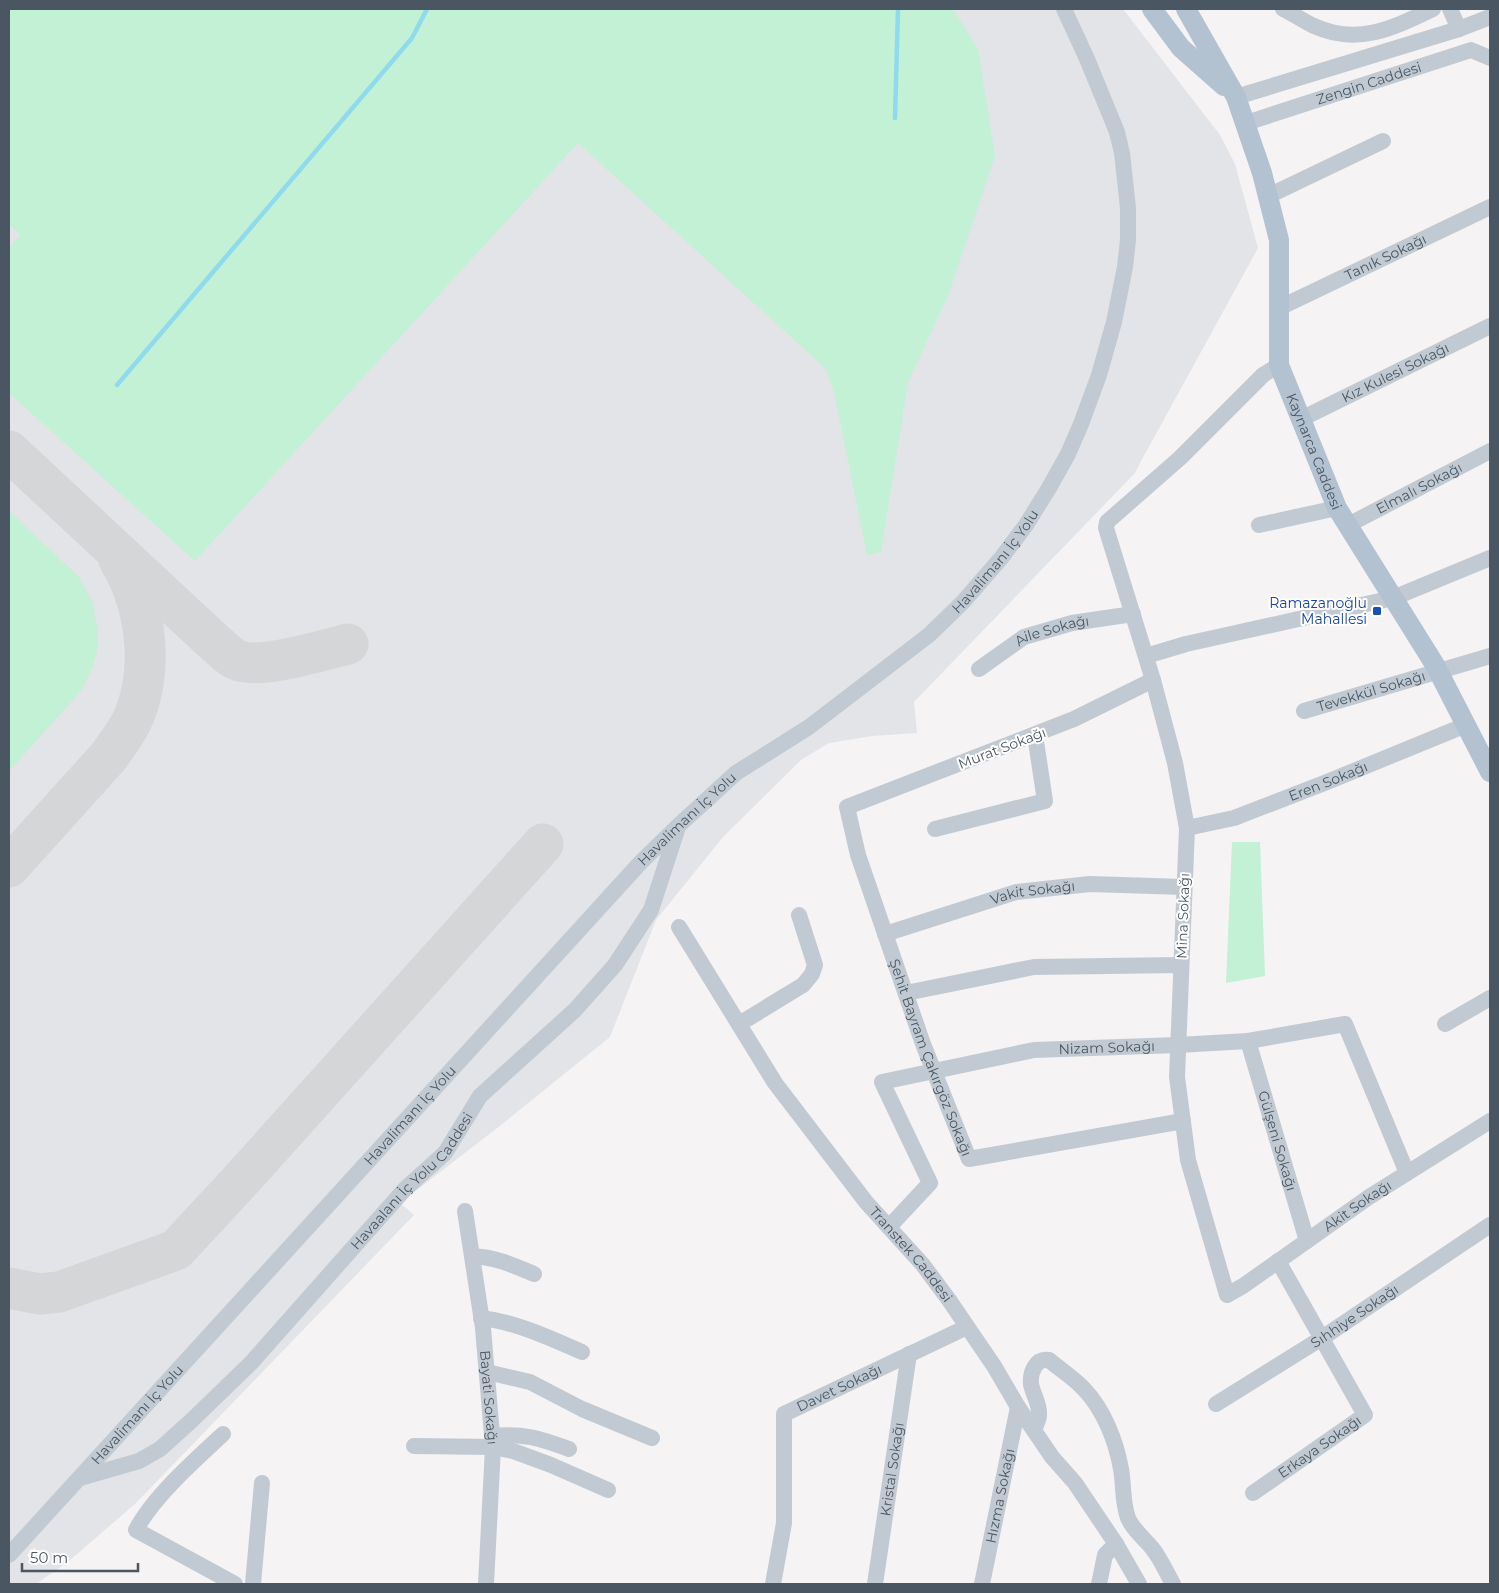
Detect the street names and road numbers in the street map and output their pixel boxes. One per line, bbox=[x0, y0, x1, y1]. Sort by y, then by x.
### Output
street label: Zengin Caddesi bbox=[1314, 58, 1424, 109]
street label: Tanık Sokağı bbox=[1342, 230, 1429, 284]
street label: Kız Kulesi Sokağı bbox=[1339, 339, 1452, 407]
street label: Kaynarca Caddesi bbox=[1282, 390, 1346, 513]
street label: Elmalı Sokağı bbox=[1373, 458, 1465, 518]
street label: Havalimanı İç Yolu bbox=[948, 506, 1042, 617]
street label: Aile Sokağı bbox=[1011, 612, 1090, 650]
street label: Tevekkül Sokağı bbox=[1315, 667, 1427, 716]
street label: Murat Sokağı bbox=[956, 723, 1048, 773]
street label: Eren Sokağı bbox=[1286, 757, 1370, 805]
street label: Havalimanı İç Yolu bbox=[634, 768, 740, 869]
street label: Mina Sokağı bbox=[1173, 873, 1193, 959]
street label: Vakit Sokağı bbox=[988, 877, 1076, 909]
street label: Şehit Bayram Çakırgöz Sokağı bbox=[885, 957, 976, 1159]
street label: Nizam Sokağı bbox=[1058, 1037, 1155, 1058]
street label: Havalimanı İç Yolu bbox=[360, 1062, 460, 1169]
street label: Gülşeni Sokağı bbox=[1254, 1089, 1301, 1193]
street label: Havaalanı İç Yolu Caddesi bbox=[346, 1109, 477, 1254]
street label: Akit Sokağı bbox=[1320, 1176, 1395, 1235]
street label: Transtek Caddesi bbox=[866, 1203, 956, 1306]
street label: Sıhhiye Sokağı bbox=[1307, 1280, 1402, 1352]
street label: Bayati Sokağı bbox=[476, 1350, 502, 1445]
street label: Davet Sokağı bbox=[794, 1360, 885, 1416]
street label: Havalimanı İç Yolu bbox=[87, 1361, 187, 1468]
street label: Erkaya Sokağı bbox=[1274, 1411, 1365, 1482]
street label: Kristal Sokağı bbox=[876, 1421, 908, 1517]
street label: Hızma Sokağı bbox=[982, 1447, 1018, 1545]

